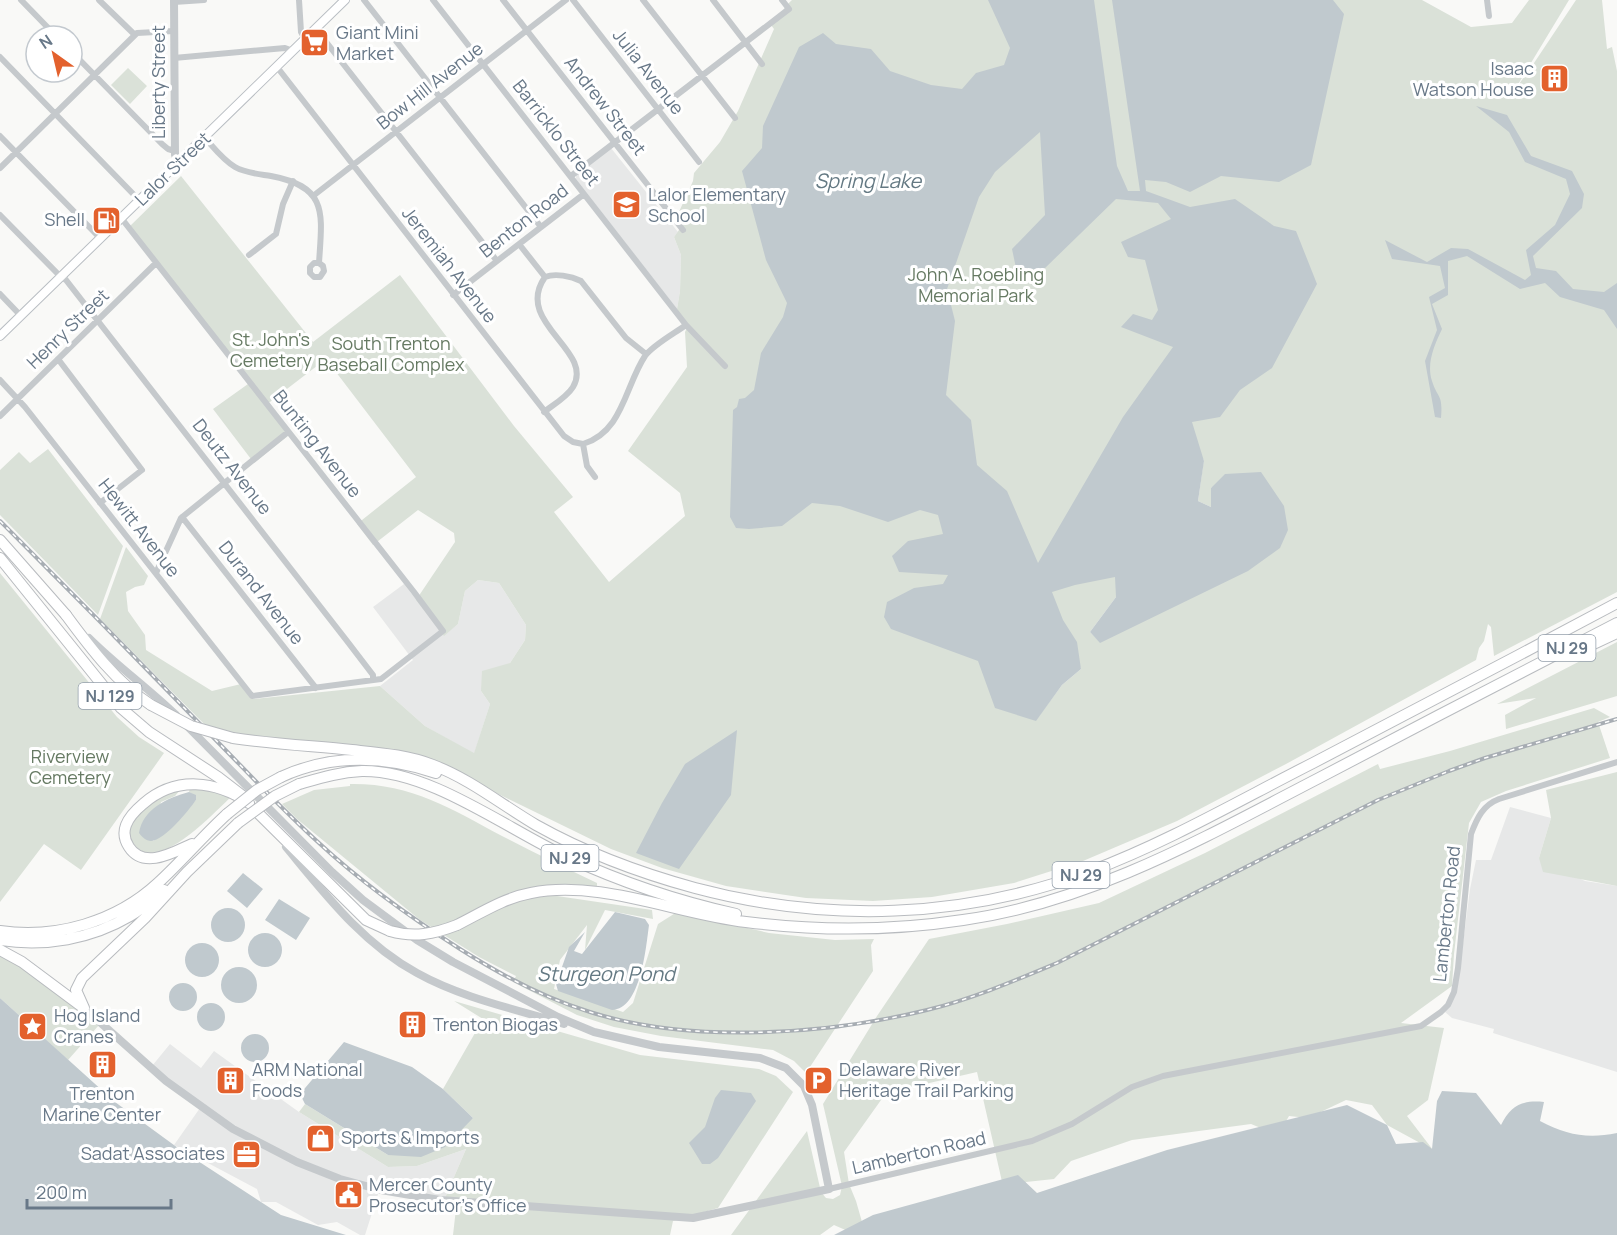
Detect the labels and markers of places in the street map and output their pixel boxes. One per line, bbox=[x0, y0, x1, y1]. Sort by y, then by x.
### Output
place label: Giant Mini Market bbox=[336, 20, 419, 65]
supermarket icon: Giant Mini Market bbox=[299, 27, 331, 59]
place label: Isaac Watson House bbox=[1413, 56, 1534, 101]
building icon: Isaac Watson House bbox=[1539, 63, 1571, 95]
place label: Lalor Elementary School bbox=[648, 182, 787, 227]
school or university icon: Lalor Elementary School bbox=[611, 189, 643, 221]
fuel station icon: Shell bbox=[90, 204, 122, 236]
place label: Shell bbox=[44, 207, 85, 231]
place label: Hog Island Cranes bbox=[54, 1003, 140, 1048]
building icon: Trenton Biogas bbox=[396, 1009, 428, 1041]
place icon: Hog Island Cranes bbox=[17, 1010, 49, 1042]
place label: Trenton Biogas bbox=[433, 1012, 558, 1036]
building icon: Trenton Marine Center bbox=[86, 1049, 118, 1081]
place label: ARM National Foods bbox=[252, 1057, 363, 1102]
place label: Delaware River Heritage Trail Parking bbox=[839, 1057, 1014, 1102]
building icon: ARM National Foods bbox=[215, 1064, 247, 1096]
parking icon: Delaware River Heritage Trail Parking bbox=[802, 1064, 834, 1096]
place label: Trenton Marine Center bbox=[43, 1081, 162, 1126]
shop icon: Sports & Imports bbox=[304, 1122, 336, 1154]
place label: Sports & Imports bbox=[341, 1125, 479, 1149]
office icon: Sadat Associates bbox=[230, 1138, 262, 1170]
place label: Sadat Associates bbox=[81, 1141, 225, 1165]
place label: Mercer County Prosecutor's Office bbox=[369, 1172, 527, 1217]
public building icon: Mercer County Prosecutor's Office bbox=[332, 1179, 364, 1211]

